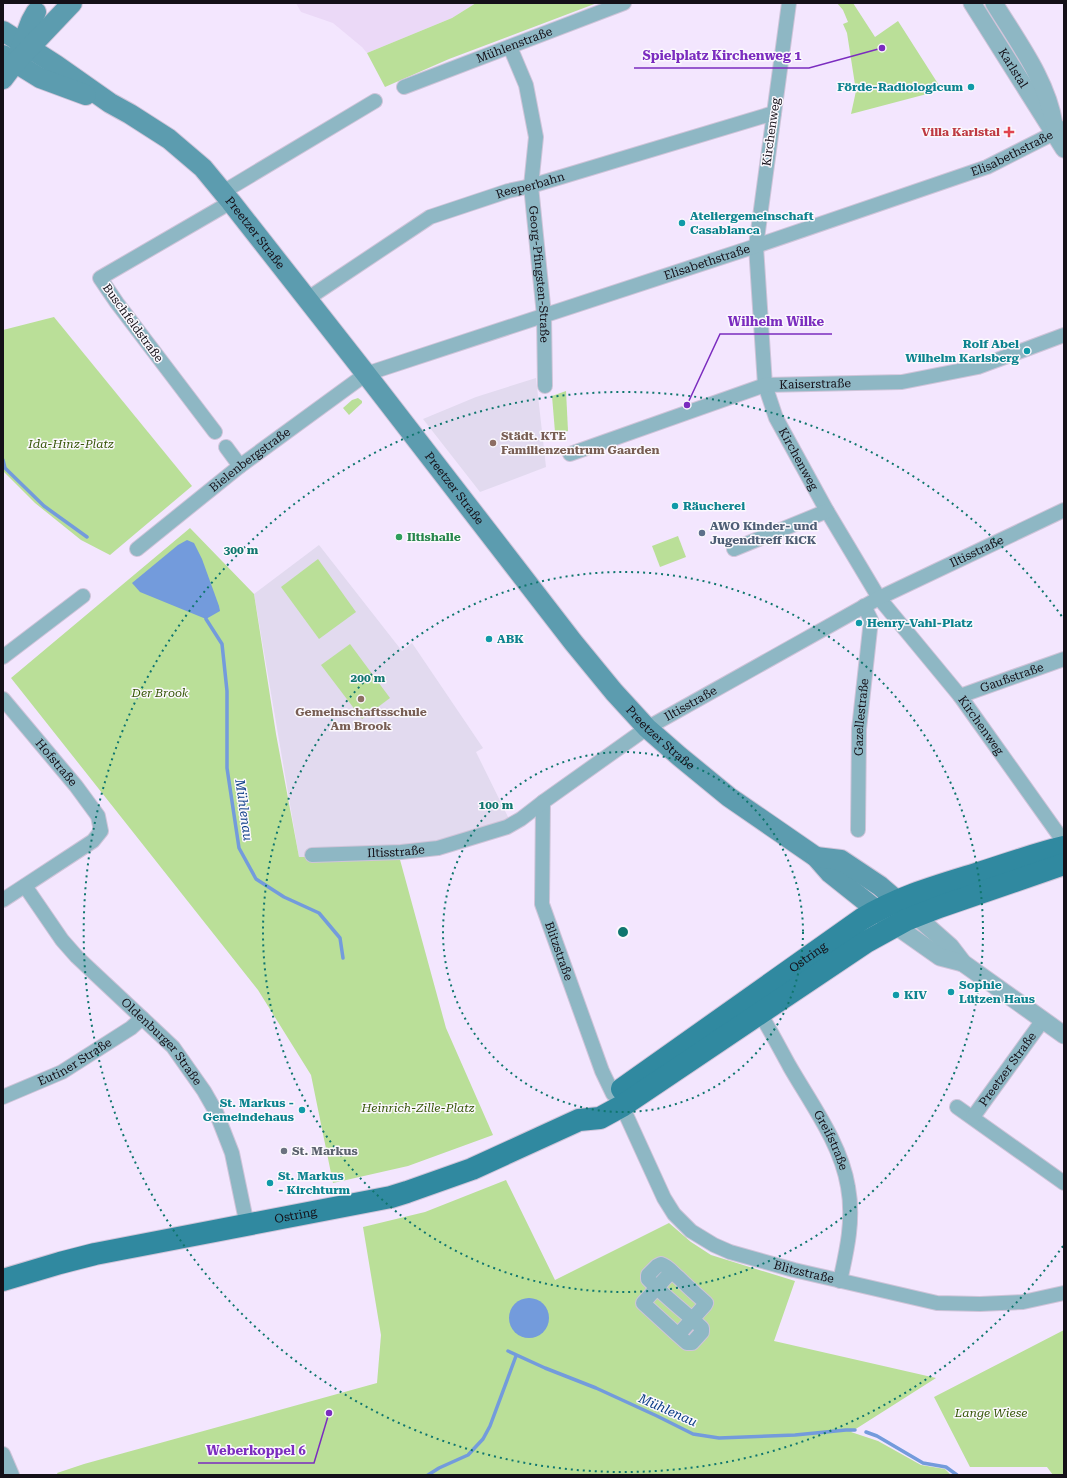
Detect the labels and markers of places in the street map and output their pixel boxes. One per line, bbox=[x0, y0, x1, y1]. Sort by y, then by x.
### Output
callout: Spielplatz Kirchenweg 1 bbox=[634, 43, 809, 68]
place label: Förde-Radiologicum bbox=[837, 80, 963, 94]
marker: Förde-Radiologicum bbox=[966, 82, 976, 92]
place label: Villa Karlstal bbox=[921, 125, 1000, 139]
marker: Villa Karlstal bbox=[1003, 126, 1015, 138]
place label: Ateliergemeinschaft Casablanca bbox=[690, 209, 814, 237]
marker: Ateliergemeinschaft Casablanca bbox=[677, 218, 687, 228]
callout: Wilhelm Wilke bbox=[720, 309, 832, 334]
place label: Rolf Abel Wilhelm Karlsberg bbox=[905, 337, 1020, 365]
marker: Rolf Abel Wilhelm Karlsberg bbox=[1022, 346, 1032, 356]
place label: Städt. KTE Familienzentrum Gaarden bbox=[501, 429, 660, 457]
marker: Städt. KTE Familienzentrum Gaarden bbox=[488, 438, 498, 448]
place label: Räucherei bbox=[683, 499, 745, 513]
marker: Räucherei bbox=[670, 501, 680, 511]
place label: AWO Kinder- und Jugendtreff KiCK bbox=[710, 519, 818, 547]
marker: AWO Kinder- und Jugendtreff KiCK bbox=[697, 528, 707, 538]
place label: Iltishalle bbox=[407, 530, 461, 544]
marker: Iltishalle bbox=[394, 532, 404, 542]
place label: Henry-Vahl-Platz bbox=[867, 616, 972, 630]
marker: Henry-Vahl-Platz bbox=[854, 618, 864, 628]
place label: ABK bbox=[497, 632, 524, 646]
marker: ABK bbox=[484, 634, 494, 644]
marker: Gemeinschaftsschule Am Brook bbox=[356, 694, 366, 704]
place label: Gemeinschaftsschule Am Brook bbox=[295, 705, 427, 733]
centre of rings bbox=[616, 925, 630, 939]
place label: Sophie Lützen Haus bbox=[959, 978, 1035, 1006]
marker: Sophie Lützen Haus bbox=[946, 987, 956, 997]
place label: KIV bbox=[904, 988, 927, 1002]
marker: KIV bbox=[891, 990, 901, 1000]
place label: St. Markus - Gemeindehaus bbox=[203, 1096, 294, 1124]
marker: St. Markus - Gemeindehaus bbox=[297, 1105, 307, 1115]
place label: St. Markus bbox=[292, 1144, 358, 1158]
marker: St. Markus bbox=[279, 1146, 289, 1156]
place label: St. Markus - Kirchturm bbox=[278, 1169, 351, 1197]
marker: St. Markus - Kirchturm bbox=[265, 1178, 275, 1188]
callout: Weberkoppel 6 bbox=[198, 1438, 314, 1463]

